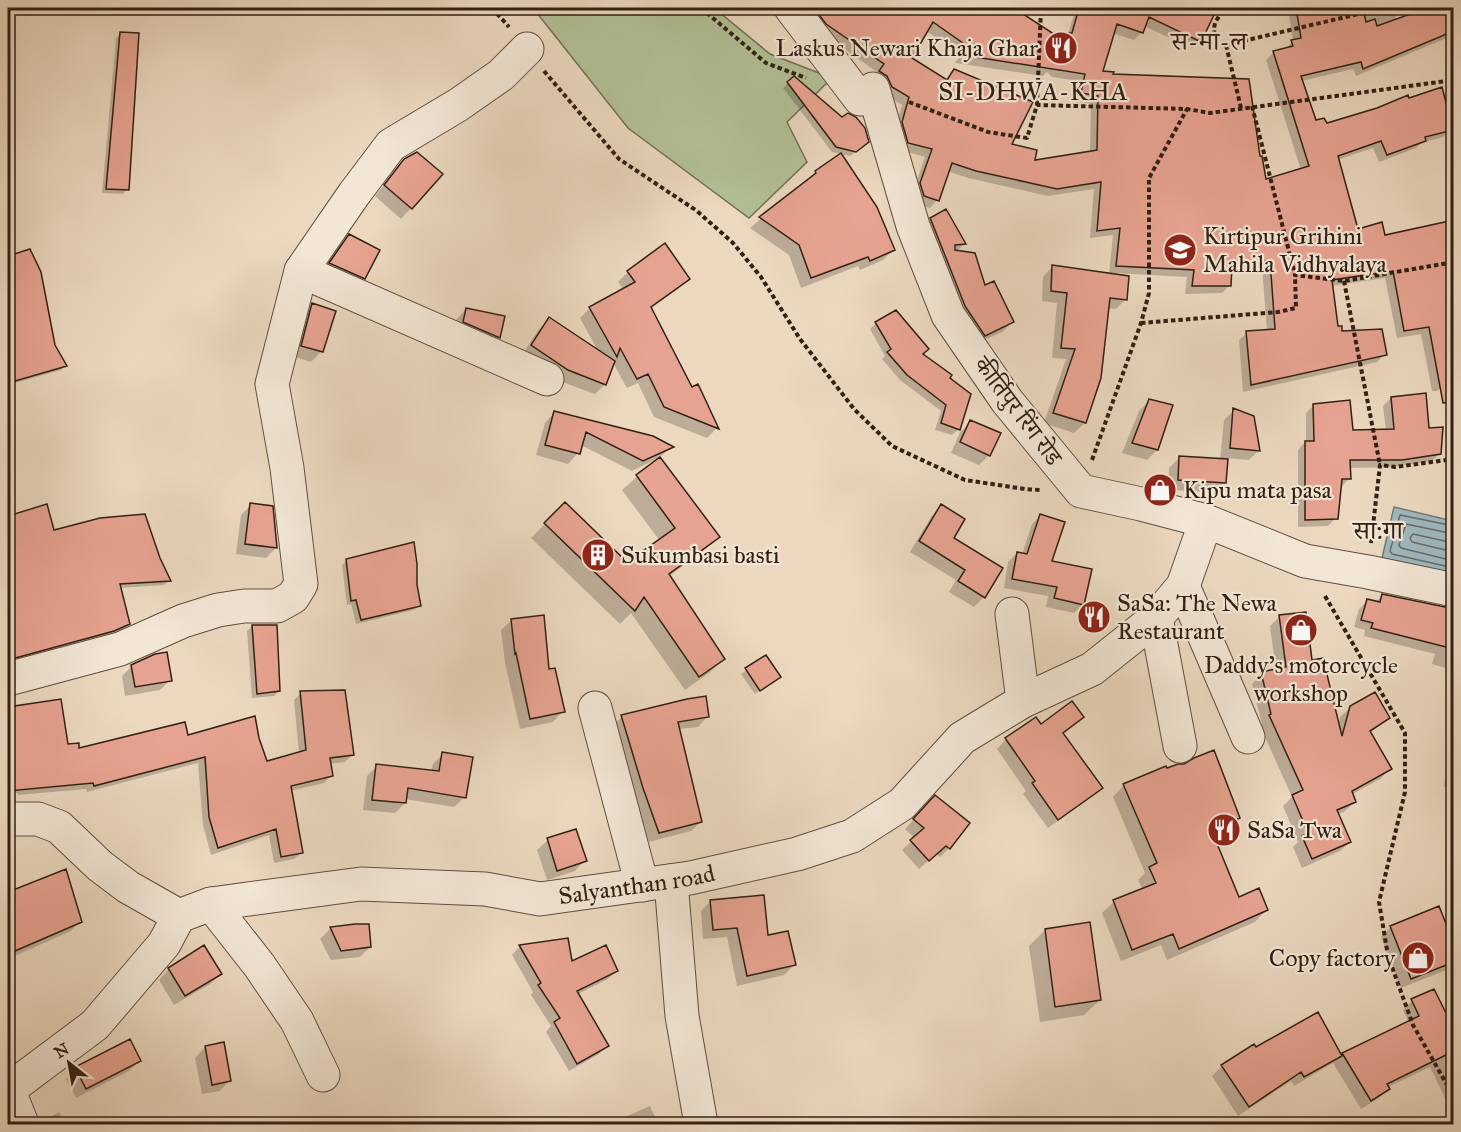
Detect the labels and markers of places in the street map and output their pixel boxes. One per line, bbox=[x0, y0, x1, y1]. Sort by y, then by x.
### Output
restaurant icon: Laskus Newari Khaja Ghar bbox=[1043, 30, 1079, 66]
place label: Laskus Newari Khaja Ghar bbox=[775, 33, 1038, 63]
place label: Kirtipur Grihini Mahila Vidhyalaya bbox=[1203, 221, 1387, 279]
school or university icon: Kirtipur Grihini Mahila Vidhyalaya bbox=[1162, 232, 1198, 268]
shop icon: Kipu mata pasa bbox=[1142, 472, 1178, 508]
place label: Kipu mata pasa bbox=[1183, 475, 1333, 505]
building icon: Sukumbasi basti bbox=[580, 537, 616, 573]
place label: Sukumbasi basti bbox=[621, 540, 780, 570]
place label: SaSa: The Newa Restaurant bbox=[1117, 588, 1278, 646]
restaurant icon: SaSa: The Newa Restaurant bbox=[1076, 599, 1112, 635]
shop icon: Daddy's motorcycle workshop bbox=[1283, 612, 1319, 648]
place label: Daddy's motorcycle workshop bbox=[1204, 650, 1398, 708]
restaurant icon: SaSa Twa bbox=[1206, 812, 1242, 848]
place label: SaSa Twa bbox=[1247, 815, 1343, 845]
shop icon: Copy factory bbox=[1400, 940, 1436, 976]
place label: Copy factory bbox=[1269, 943, 1396, 973]

